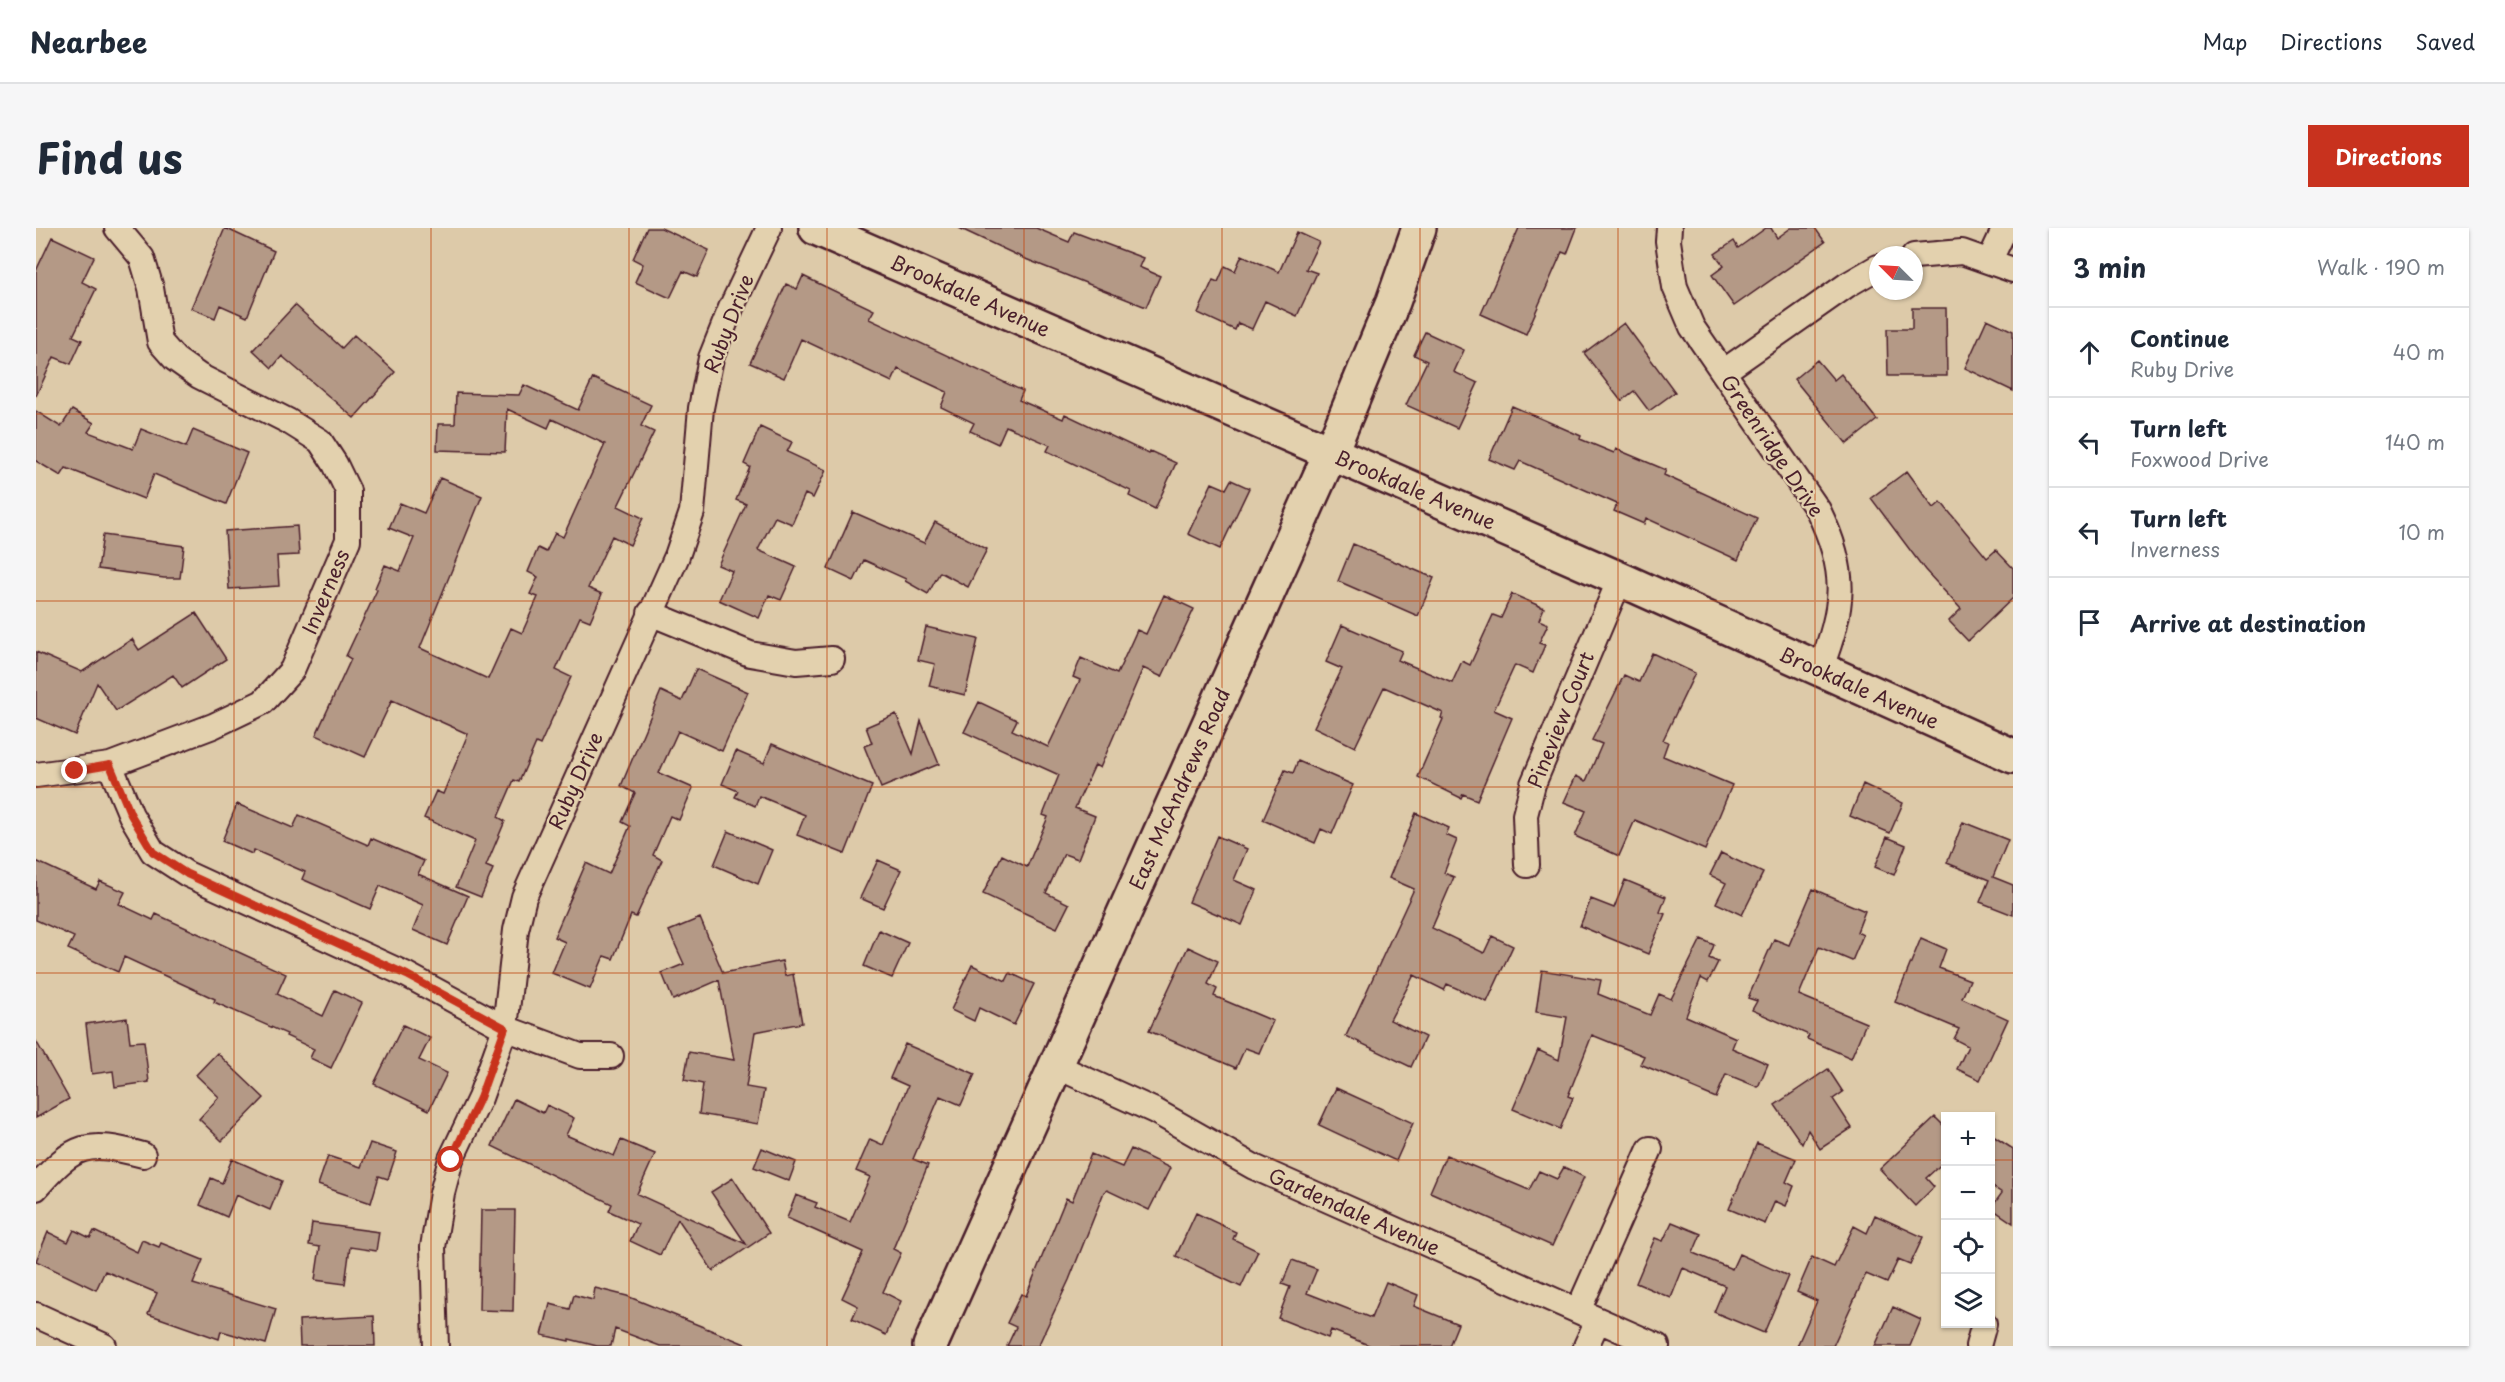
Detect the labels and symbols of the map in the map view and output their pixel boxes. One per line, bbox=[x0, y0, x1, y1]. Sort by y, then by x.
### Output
street label: Brookdale Avenue bbox=[886, 246, 1055, 344]
north arrow bbox=[1869, 246, 1923, 300]
street label: Ruby Drive bbox=[695, 270, 761, 378]
street label: Greenridge Drive bbox=[1714, 368, 1832, 523]
street label: Brookdale Avenue bbox=[1330, 442, 1501, 537]
street label: Inverness bbox=[294, 544, 356, 639]
street label: Brookdale Avenue bbox=[1775, 638, 1944, 736]
street label: Pineview Court bbox=[1519, 647, 1601, 792]
street label: East McAndrews Road bbox=[1121, 683, 1237, 894]
street label: Ruby Drive bbox=[540, 727, 610, 834]
route end bbox=[61, 757, 87, 783]
route start bbox=[437, 1146, 463, 1172]
street label: Gardendale Avenue bbox=[1264, 1160, 1445, 1262]

